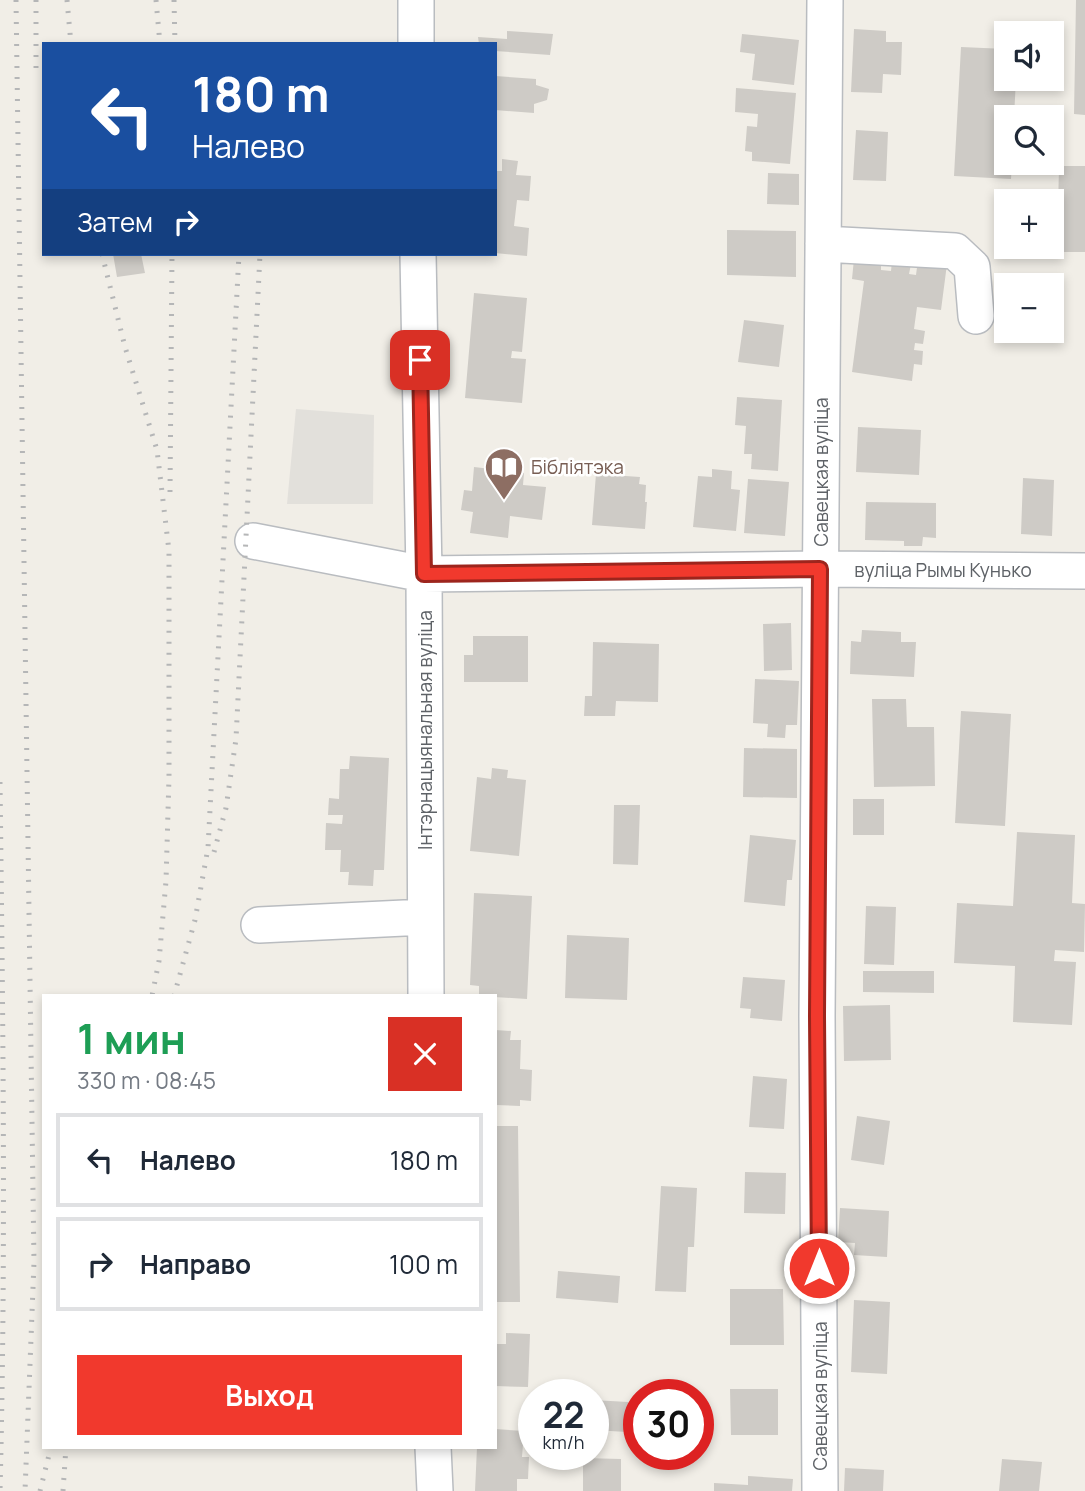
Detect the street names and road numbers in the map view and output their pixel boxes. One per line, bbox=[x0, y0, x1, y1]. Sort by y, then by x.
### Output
street label: Савецкая вуліца bbox=[808, 398, 834, 546]
street label: вуліца Рымы Кунько bbox=[854, 557, 1032, 583]
street label: Інтэрнацыянальная вуліца bbox=[412, 610, 438, 850]
street label: Савецкая вуліца bbox=[807, 1322, 833, 1470]

